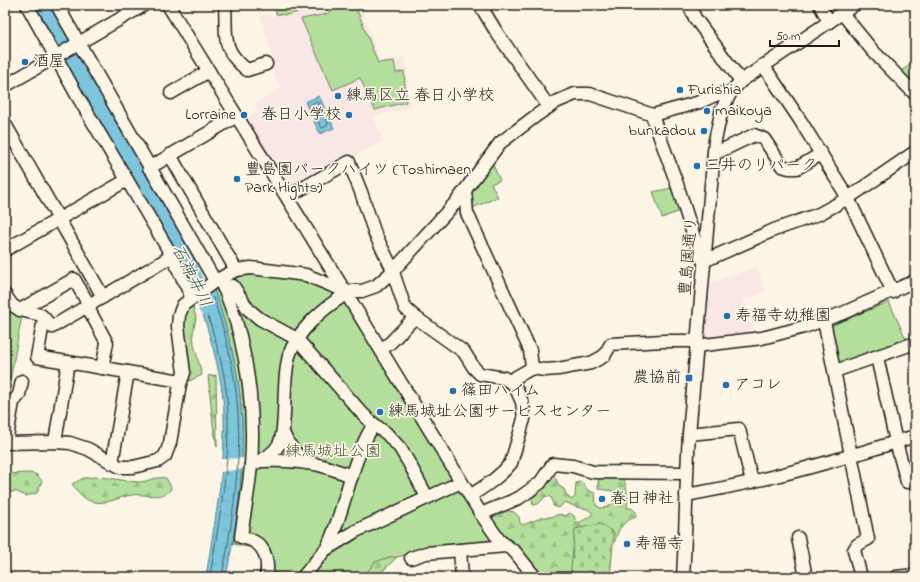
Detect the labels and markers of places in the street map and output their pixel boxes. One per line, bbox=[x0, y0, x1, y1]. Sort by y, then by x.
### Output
place label: 酒屋 bbox=[33, 50, 65, 74]
marker: 酒屋 bbox=[20, 57, 30, 67]
place label: Furishia bbox=[687, 78, 741, 102]
place label: 練馬区立 春日小学校 bbox=[346, 84, 494, 108]
marker: Furishia bbox=[675, 85, 685, 95]
marker: 練馬区立 春日小学校 bbox=[333, 91, 343, 101]
place label: maikoya bbox=[715, 99, 772, 123]
place label: Lorraine bbox=[185, 103, 237, 127]
place label: 春日小学校 bbox=[261, 103, 341, 127]
marker: maikoya bbox=[702, 106, 712, 116]
marker: Lorraine bbox=[239, 110, 249, 120]
marker: 春日小学校 bbox=[344, 110, 354, 120]
place label: bunkadou bbox=[628, 119, 696, 143]
marker: bunkadou bbox=[699, 126, 709, 136]
place label: 三井のリパーク bbox=[705, 154, 817, 178]
place label: 豊島園パークハイツ (Toshimaen Park Hights) bbox=[245, 158, 471, 200]
marker: 三井のリパーク bbox=[692, 161, 702, 171]
marker: 豊島園パークハイツ (Toshimaen Park Hights) bbox=[232, 174, 242, 184]
place label: 寿福寺幼稚園 bbox=[735, 304, 831, 328]
marker: 寿福寺幼稚園 bbox=[722, 311, 732, 321]
place label: 農協前 bbox=[633, 366, 681, 390]
marker: 農協前 bbox=[684, 373, 694, 383]
place label: アコレ bbox=[734, 373, 782, 397]
place label: 篠田ハイム bbox=[461, 379, 540, 403]
marker: アコレ bbox=[721, 380, 731, 390]
marker: 篠田ハイム bbox=[448, 386, 458, 396]
place label: 練馬城址公園サービスセンター bbox=[388, 400, 611, 424]
marker: 練馬城址公園サービスセンター bbox=[375, 407, 385, 417]
place label: 春日神社 bbox=[610, 487, 674, 511]
marker: 春日神社 bbox=[597, 494, 607, 504]
place label: 寿福寺 bbox=[635, 532, 683, 556]
marker: 寿福寺 bbox=[622, 539, 632, 549]

